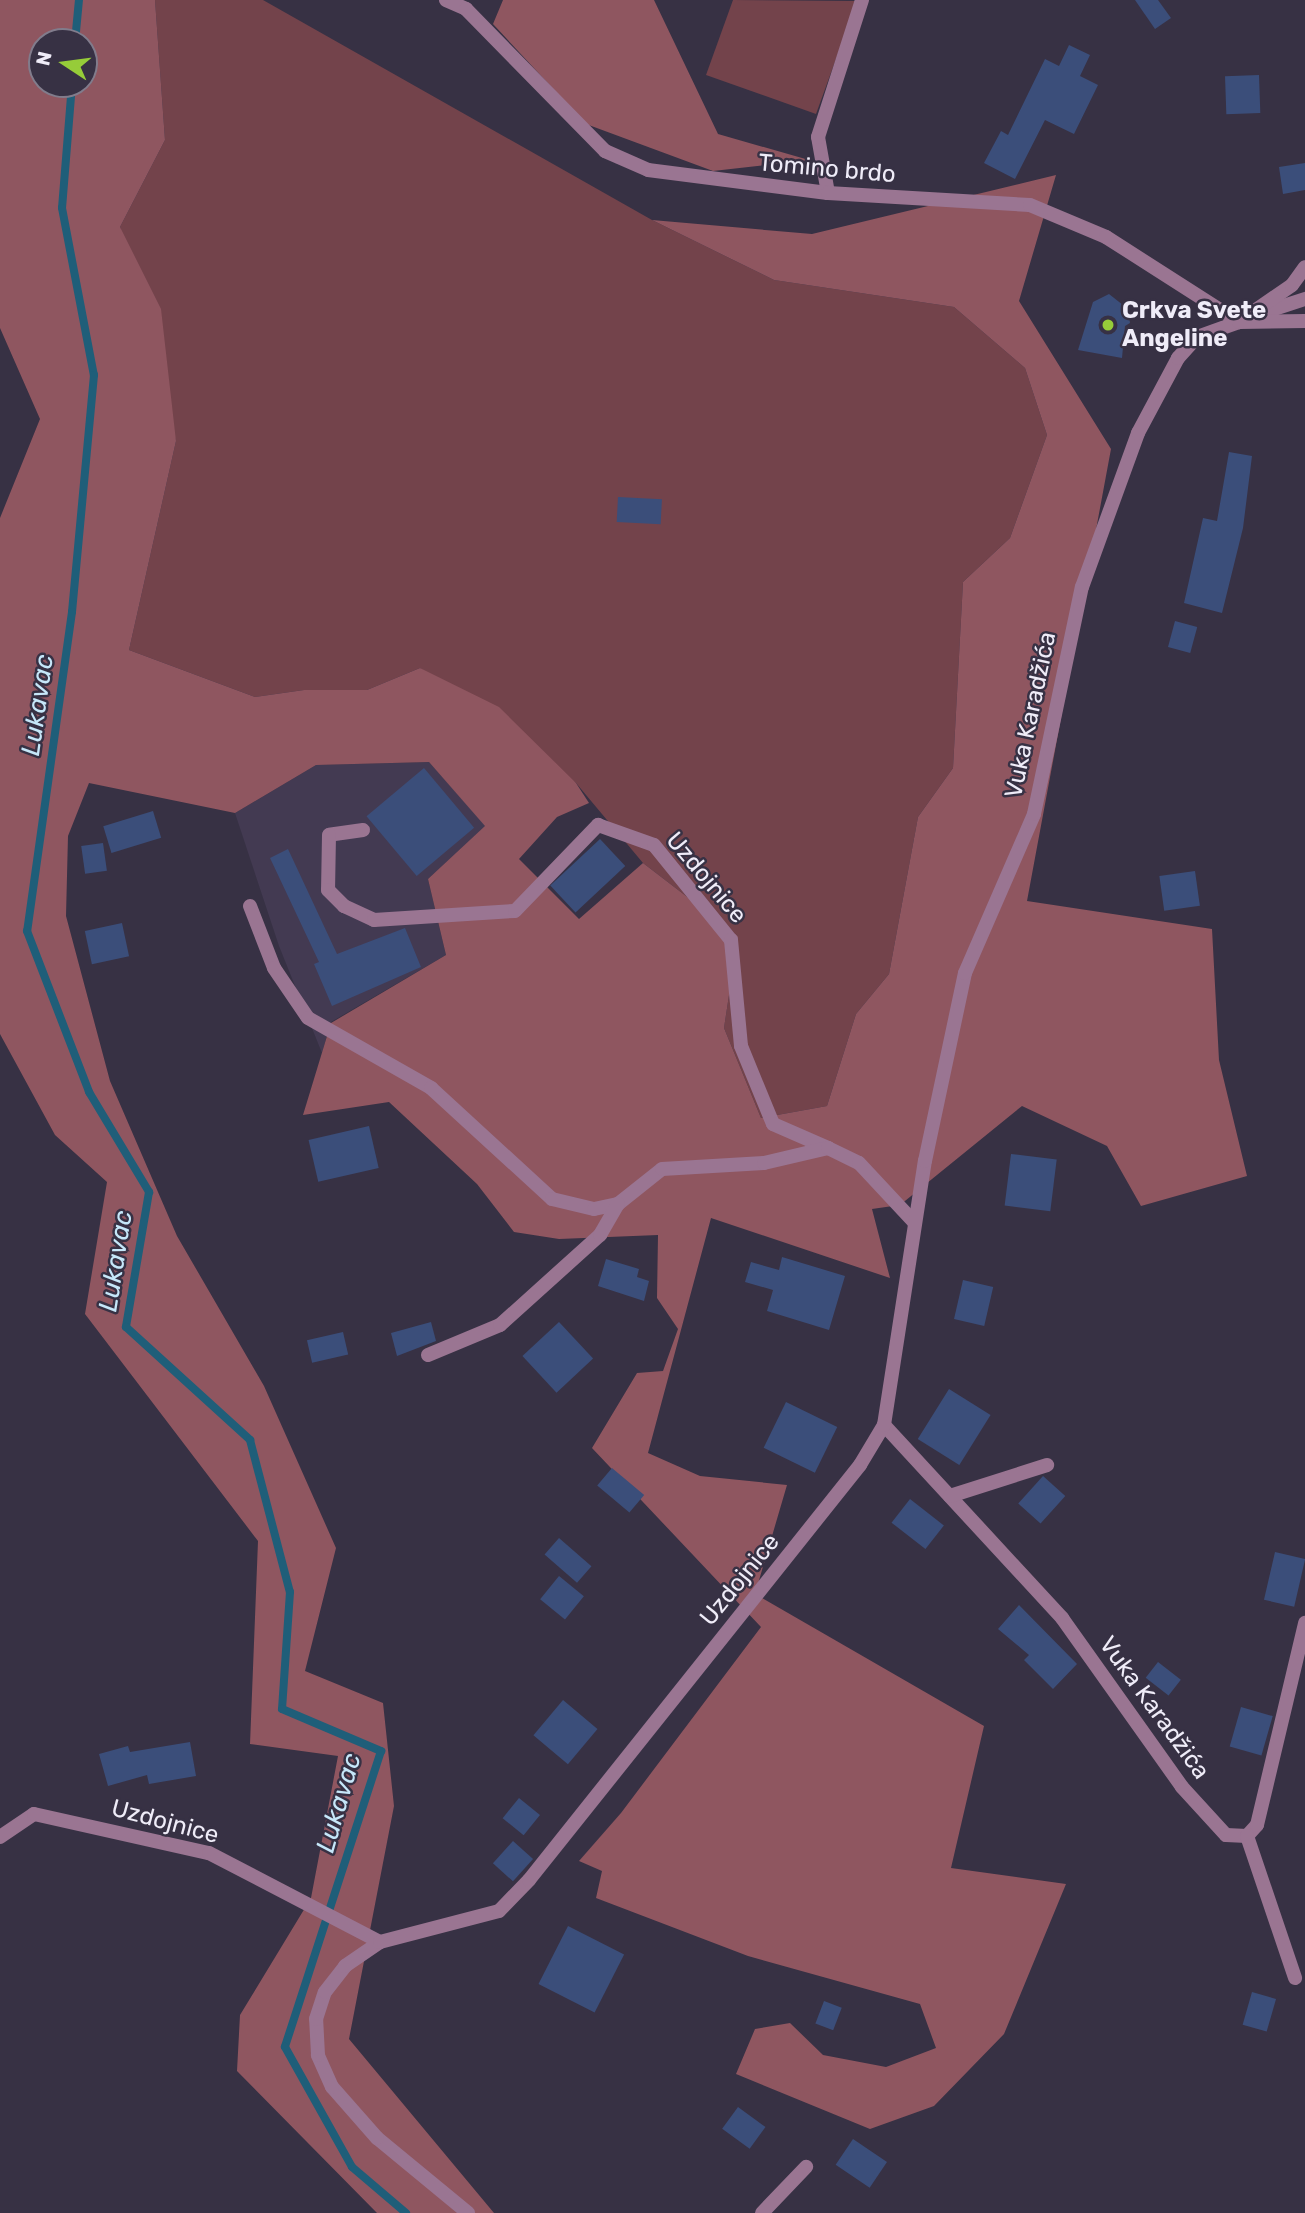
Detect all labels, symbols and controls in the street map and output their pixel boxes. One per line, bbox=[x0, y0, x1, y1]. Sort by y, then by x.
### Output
north arrow bbox=[28, 28, 98, 98]
text: N bbox=[31, 49, 57, 68]
street label: Tomino brdo bbox=[757, 149, 897, 189]
place label: Crkva Svete Angeline bbox=[1122, 297, 1266, 353]
marker: Crkva Svete Angeline bbox=[1100, 317, 1116, 333]
street label: Vuka Karadžića bbox=[999, 629, 1063, 801]
water label: Lukavac bbox=[15, 652, 61, 758]
street label: Uzdojnice bbox=[660, 827, 752, 929]
water label: Lukavac bbox=[93, 1208, 139, 1314]
street label: Uzdojnice bbox=[694, 1528, 786, 1632]
street label: Vuka Karadžića bbox=[1093, 1631, 1215, 1785]
water label: Lukavac bbox=[310, 1750, 368, 1856]
street label: Uzdojnice bbox=[108, 1794, 222, 1850]

